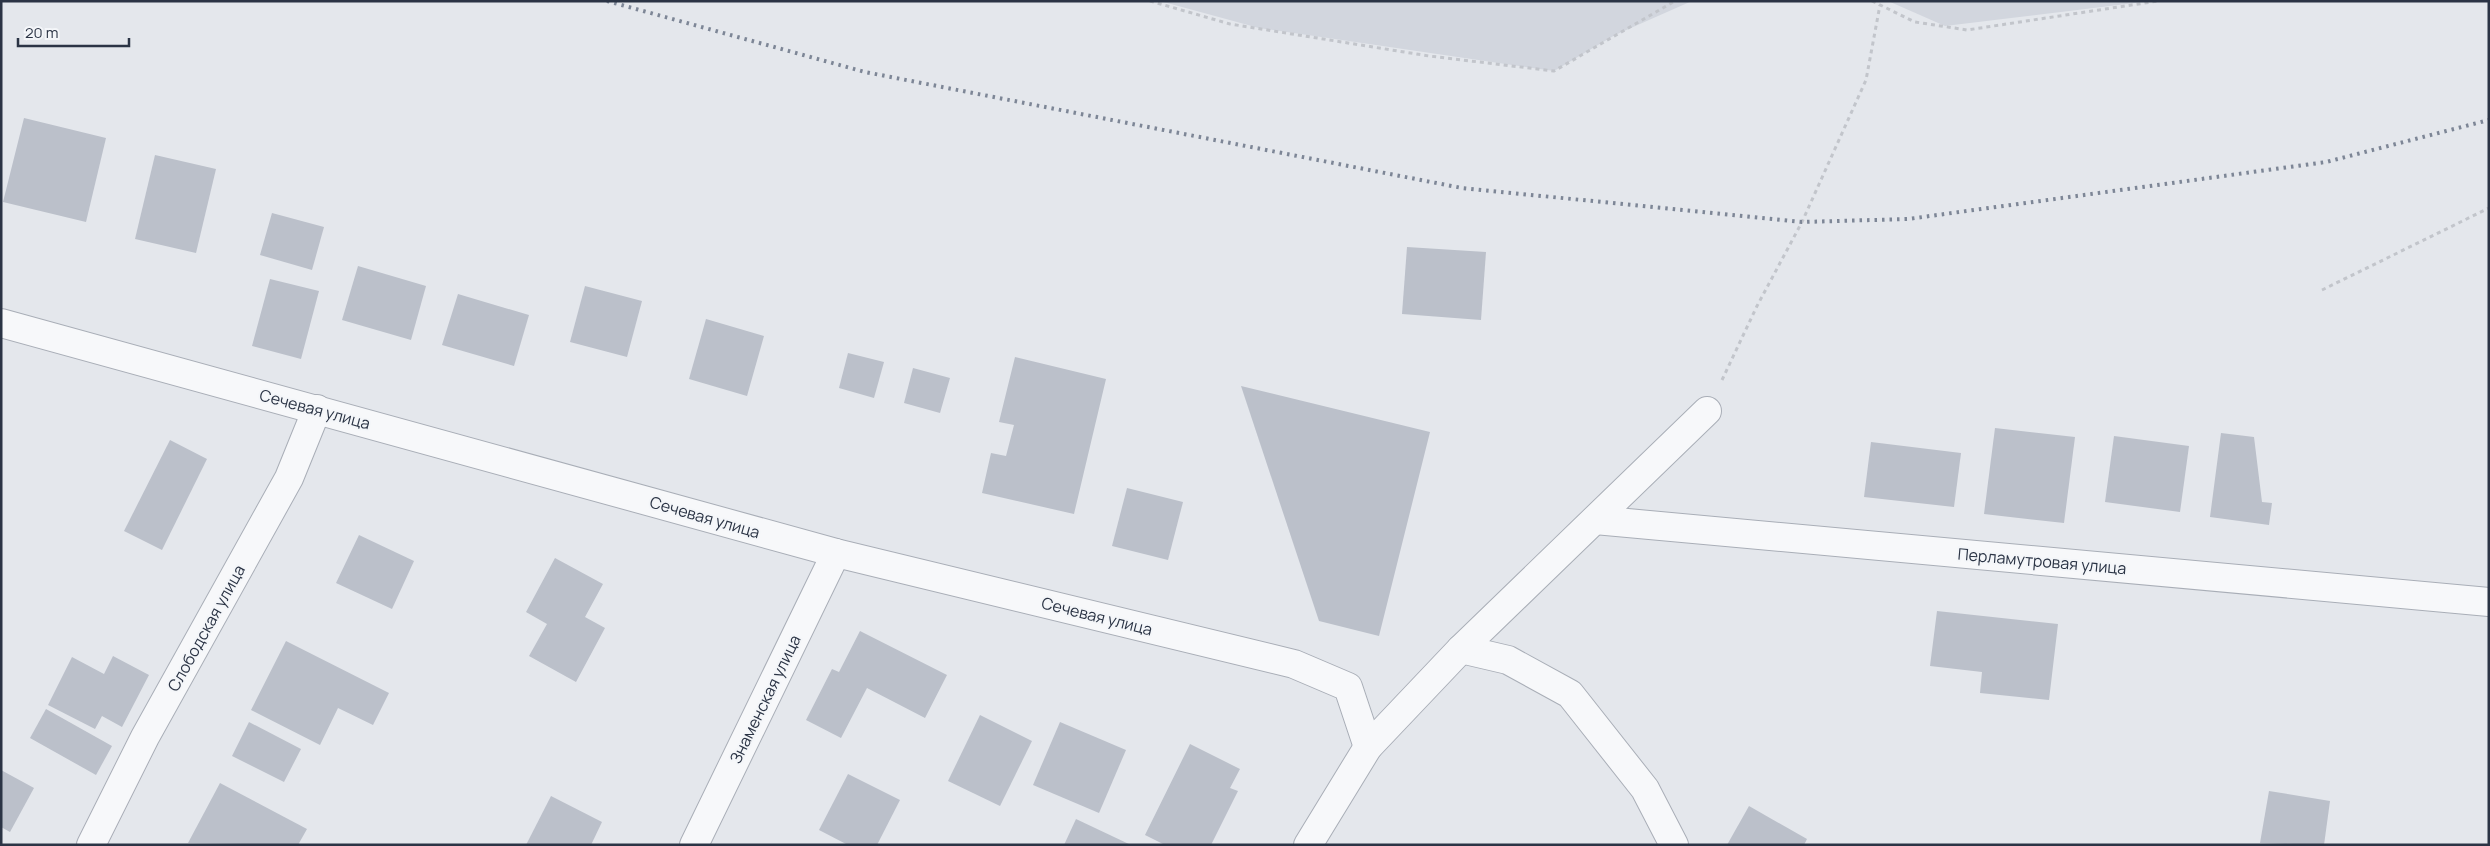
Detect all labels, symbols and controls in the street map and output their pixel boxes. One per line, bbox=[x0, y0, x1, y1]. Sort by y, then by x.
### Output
scale bar bbox=[18, 15, 129, 47]
text: 20 m bbox=[25, 22, 58, 43]
street label: Сечевая улица bbox=[257, 384, 373, 434]
street label: Сечевая улица bbox=[647, 491, 763, 543]
street label: Перламутровая улица bbox=[1957, 543, 2127, 579]
street label: Слободская улица bbox=[162, 561, 250, 695]
street label: Сечевая улица bbox=[1039, 592, 1155, 640]
street label: Знаменская улица bbox=[724, 631, 806, 767]

